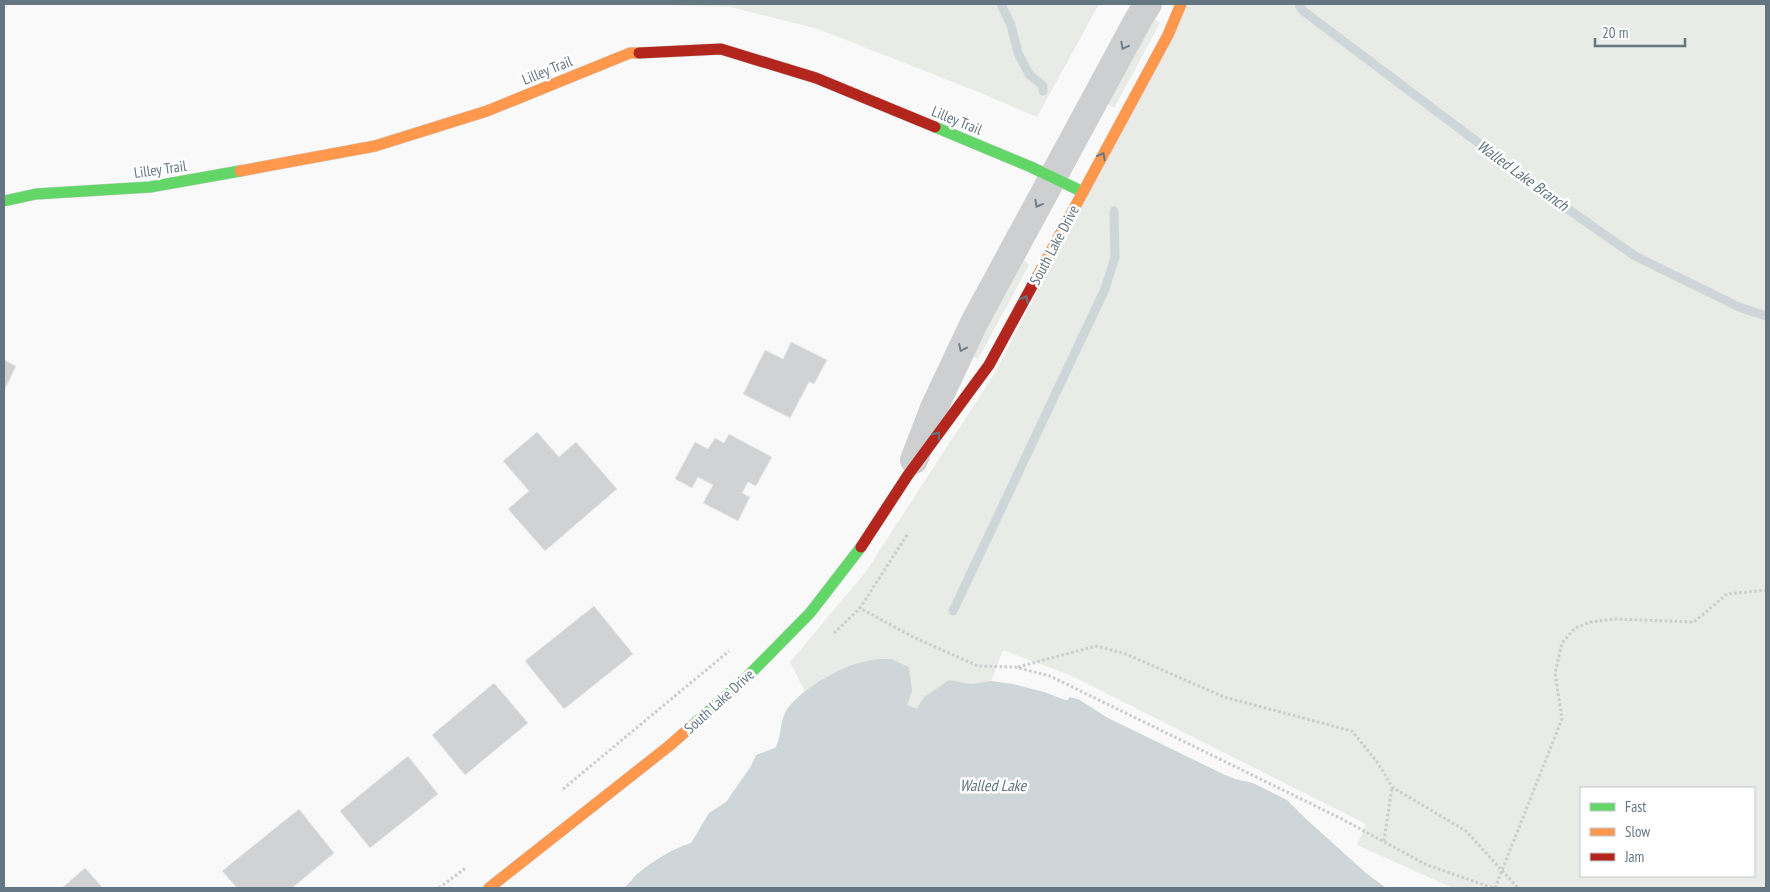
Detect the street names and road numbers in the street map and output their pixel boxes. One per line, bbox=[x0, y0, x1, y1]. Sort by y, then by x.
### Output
street label: Lilley Trail bbox=[519, 51, 575, 89]
street label: Lilley Trail bbox=[929, 101, 985, 139]
street label: Lilley Trail bbox=[133, 156, 188, 182]
street label: South Lake Drive bbox=[1025, 202, 1083, 288]
street label: South Lake Drive bbox=[680, 665, 758, 737]

